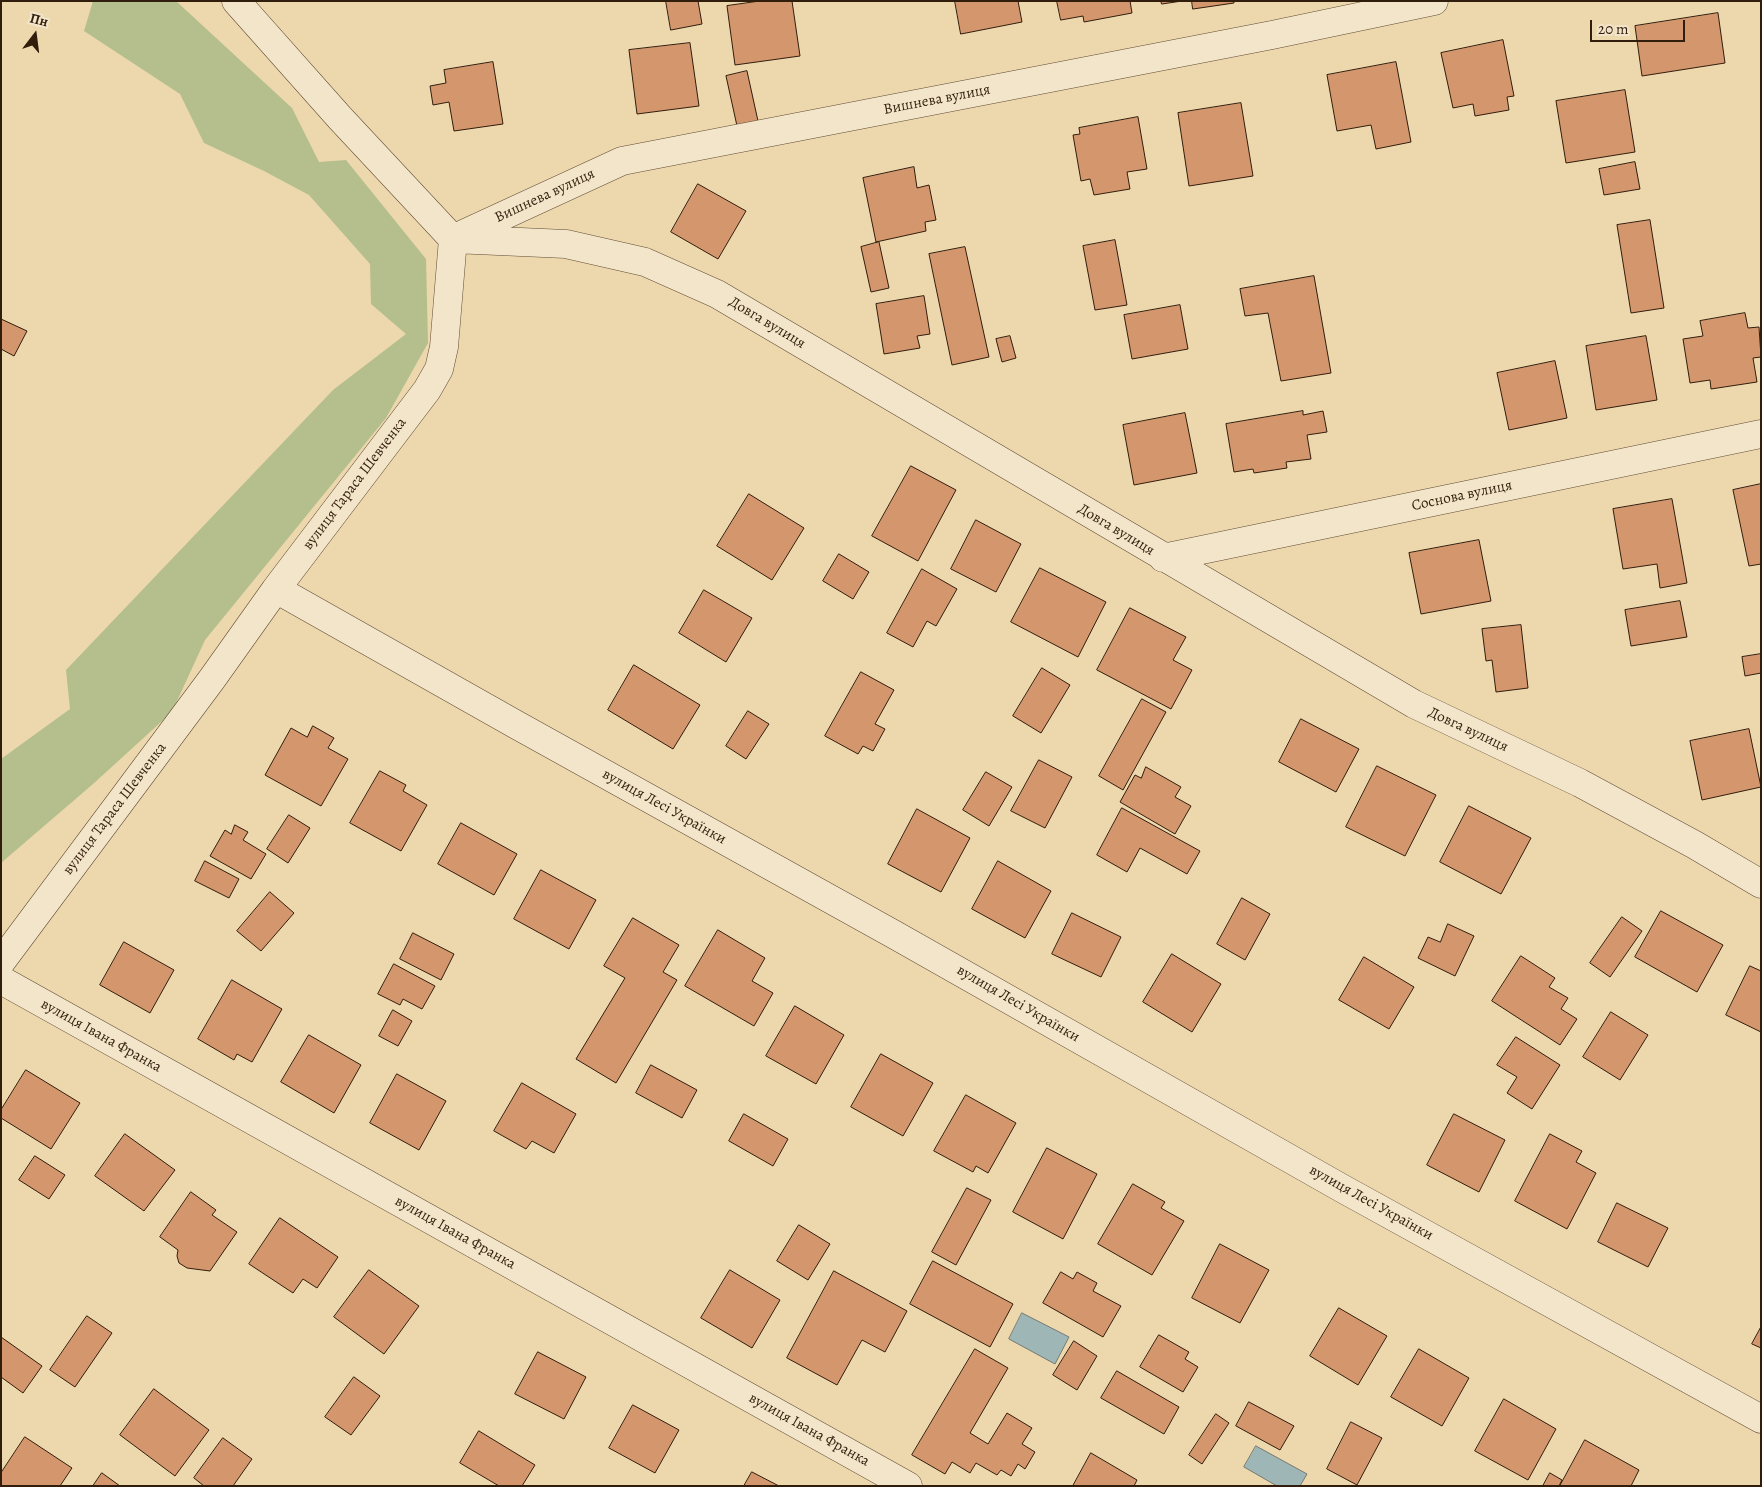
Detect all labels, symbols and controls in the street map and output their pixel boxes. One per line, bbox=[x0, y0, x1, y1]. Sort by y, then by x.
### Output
text: Пн bbox=[28, 8, 50, 32]
north arrow bbox=[10, 10, 60, 60]
scale bar bbox=[1592, 10, 1687, 42]
text: 20 m bbox=[1598, 19, 1629, 39]
street label: Вишнева вулиця bbox=[882, 81, 992, 119]
street label: Вишнева вулиця bbox=[492, 165, 598, 227]
street label: Довга вулиця bbox=[725, 293, 809, 353]
street label: вулиця Тараса Шевченка bbox=[299, 414, 411, 554]
street label: Соснова вулиця bbox=[1410, 477, 1514, 515]
street label: Довга вулиця bbox=[1074, 500, 1158, 560]
street label: Довга вулиця bbox=[1425, 704, 1511, 756]
street label: вулиця Тараса Шевченка bbox=[59, 739, 171, 879]
street label: вулиця Лесі Українки bbox=[599, 765, 729, 849]
street label: вулиця Лесі Українки bbox=[953, 961, 1083, 1047]
street label: вулиця Івана Франка bbox=[38, 995, 164, 1077]
street label: вулиця Лесі Українки bbox=[1306, 1161, 1436, 1245]
street label: вулиця Івана Франка bbox=[392, 1192, 518, 1274]
street label: вулиця Івана Франка bbox=[746, 1389, 872, 1471]

